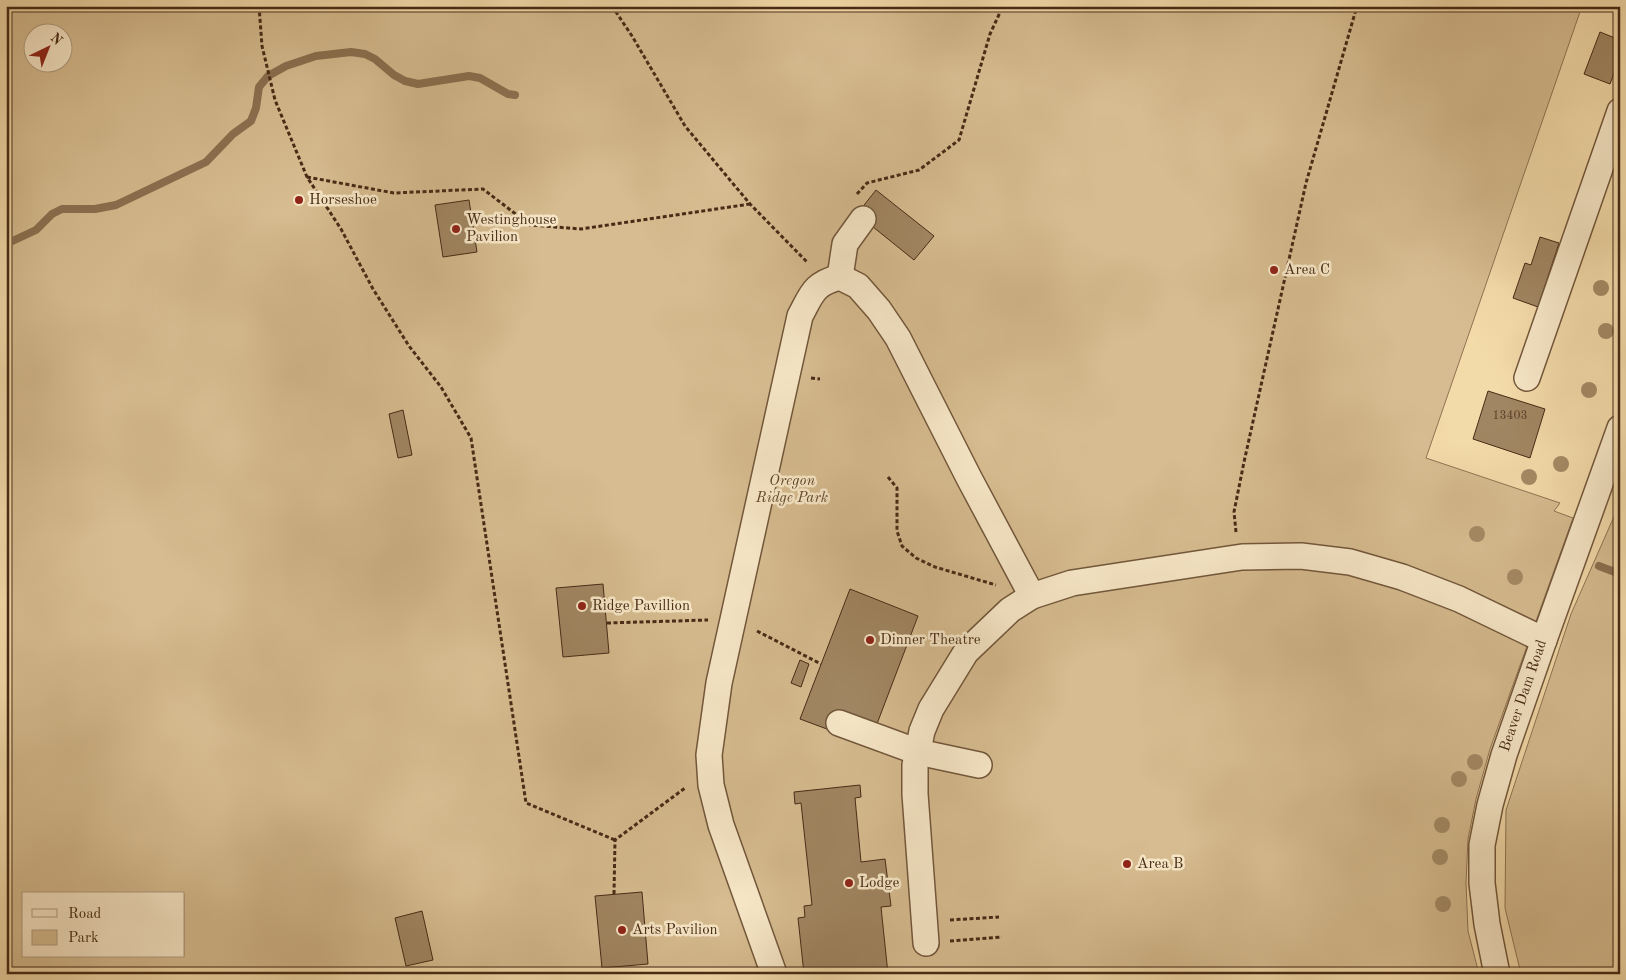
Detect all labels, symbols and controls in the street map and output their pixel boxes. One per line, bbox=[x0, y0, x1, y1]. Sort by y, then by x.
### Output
north arrow bbox=[22, 22, 72, 72]
text: N bbox=[47, 30, 65, 48]
place label: Horseshoe bbox=[309, 193, 377, 208]
marker: Horseshoe bbox=[293, 194, 305, 206]
place label: Westinghouse Pavilion bbox=[466, 213, 557, 245]
marker: Westinghouse Pavilion bbox=[450, 223, 462, 235]
place label: Area C bbox=[1284, 263, 1330, 278]
marker: Area C bbox=[1268, 264, 1280, 276]
house number: 13403 bbox=[1493, 410, 1527, 422]
park label: Oregon Ridge Park bbox=[755, 474, 828, 506]
place label: Ridge Pavillion bbox=[592, 599, 690, 614]
marker: Ridge Pavillion bbox=[576, 600, 588, 612]
place label: Dinner Theatre bbox=[880, 633, 981, 648]
marker: Dinner Theatre bbox=[864, 634, 876, 646]
street label: Beaver Dam Road bbox=[1498, 638, 1550, 754]
place label: Area B bbox=[1137, 857, 1183, 872]
marker: Area B bbox=[1121, 858, 1133, 870]
place label: Lodge bbox=[859, 876, 899, 891]
marker: Lodge bbox=[843, 877, 855, 889]
legend bbox=[22, 892, 185, 958]
text: Road bbox=[68, 907, 102, 922]
place label: Arts Pavilion bbox=[632, 923, 718, 938]
marker: Arts Pavilion bbox=[616, 924, 628, 936]
text: Park bbox=[68, 931, 99, 946]

